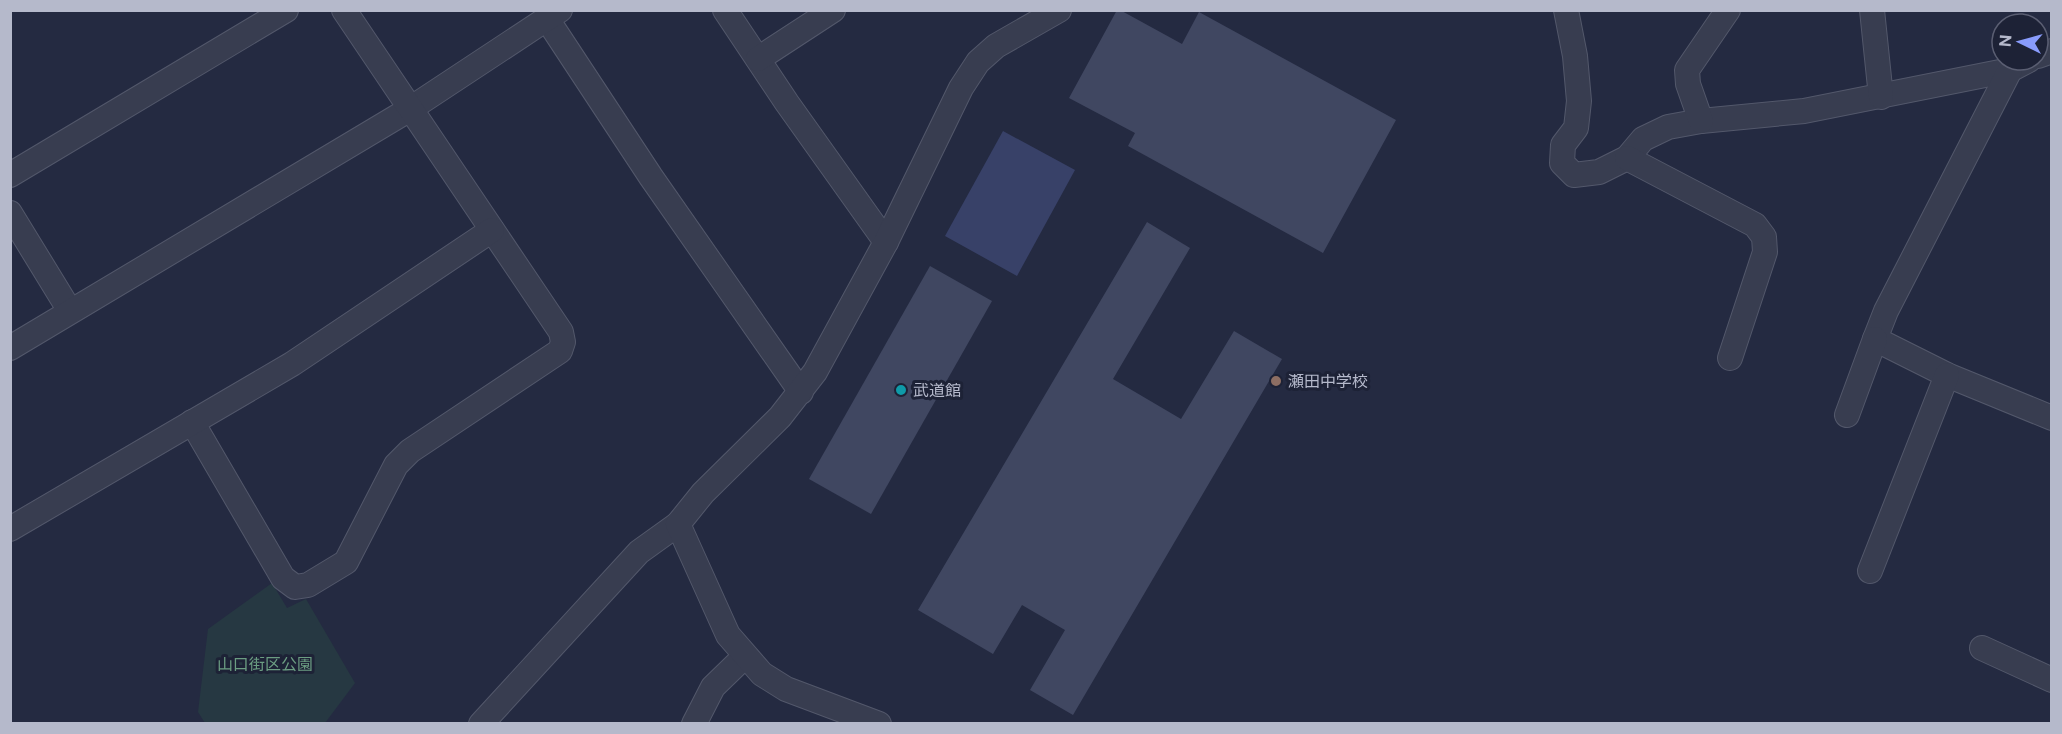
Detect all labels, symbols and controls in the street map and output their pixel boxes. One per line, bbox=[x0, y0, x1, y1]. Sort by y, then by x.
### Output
north arrow bbox=[1990, 12, 2050, 72]
text: N bbox=[1996, 34, 2016, 48]
place label: 瀬田中学校 bbox=[1288, 372, 1368, 391]
marker: 瀬田中学校 bbox=[1269, 374, 1283, 388]
place label: 武道館 bbox=[913, 381, 961, 400]
marker: 武道館 bbox=[894, 383, 908, 397]
park label: 山口街区公園 bbox=[217, 655, 313, 674]

